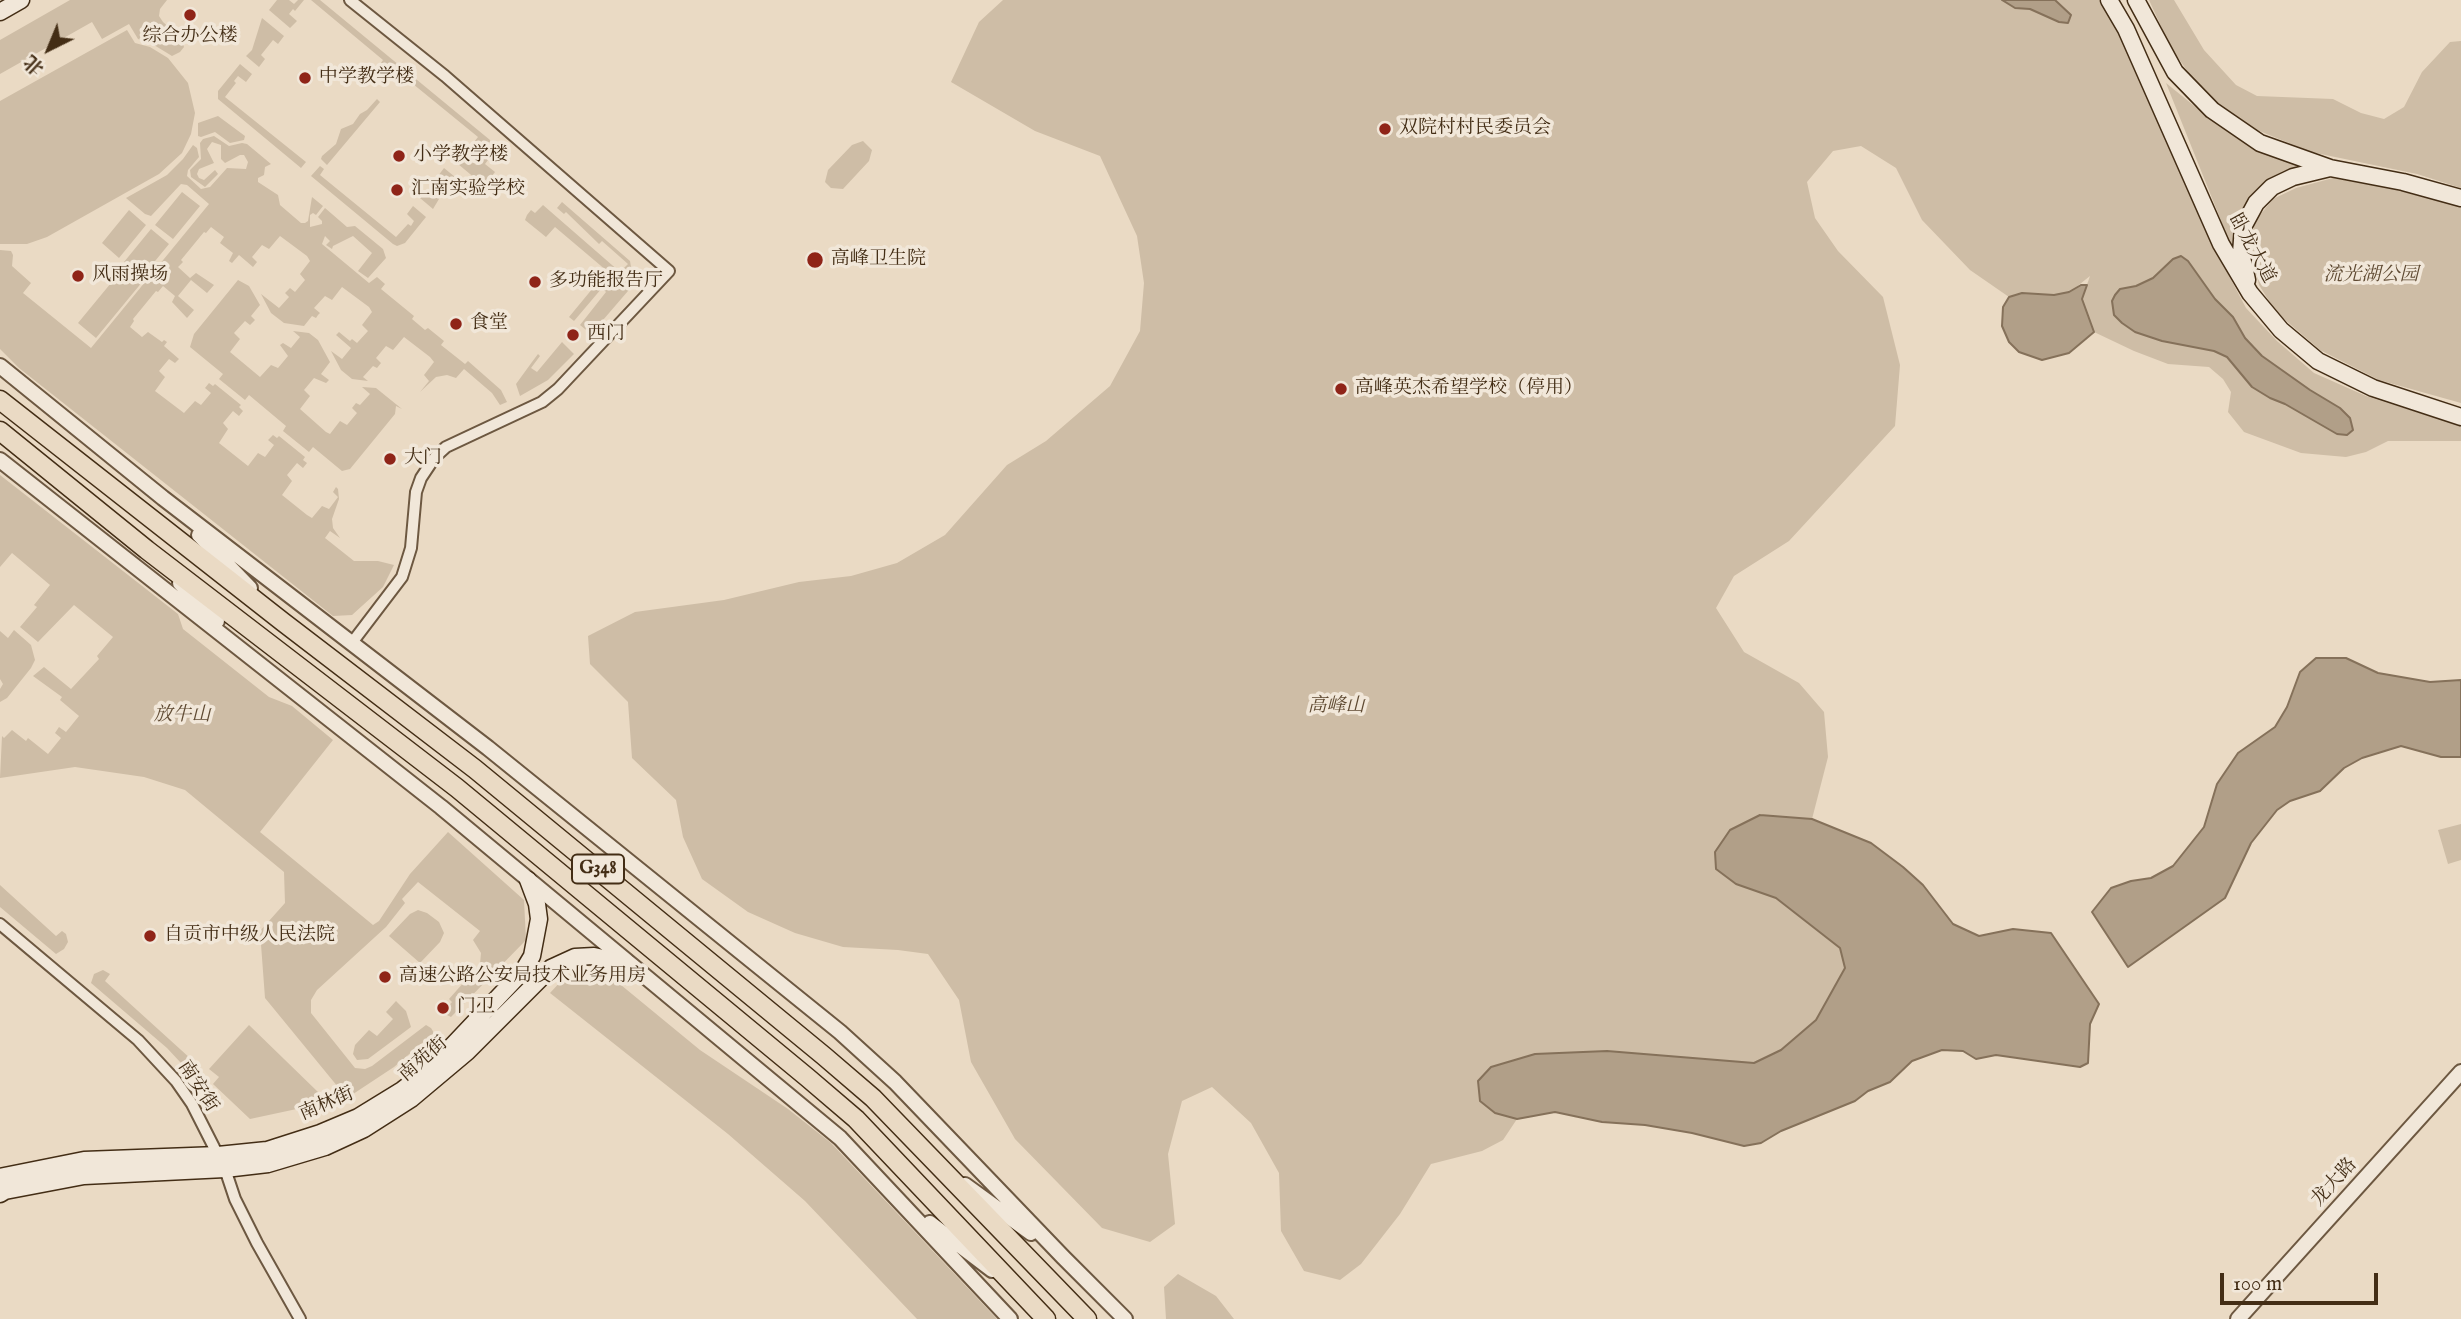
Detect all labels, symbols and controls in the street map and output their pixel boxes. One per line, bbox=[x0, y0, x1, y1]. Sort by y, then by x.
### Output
marker: 综合办公楼 bbox=[182, 7, 198, 23]
north arrow bbox=[14, 14, 84, 84]
place label: 综合办公楼 bbox=[143, 26, 237, 48]
text: 北 bbox=[20, 49, 50, 80]
place label: 中学教学楼 bbox=[319, 67, 414, 89]
marker: 中学教学楼 bbox=[297, 70, 313, 86]
place label: 双院村村民委员会 bbox=[1399, 118, 1551, 140]
marker: 双院村村民委员会 bbox=[1377, 121, 1393, 137]
place label: 小学教学楼 bbox=[413, 145, 508, 167]
marker: 小学教学楼 bbox=[391, 148, 407, 164]
place label: 汇南实验学校 bbox=[411, 179, 525, 201]
marker: 汇南实验学校 bbox=[389, 182, 405, 198]
street label: 卧龙大道 bbox=[2223, 210, 2279, 288]
place label: 高峰卫生院 bbox=[831, 249, 926, 271]
marker: 高峰卫生院 bbox=[805, 250, 825, 270]
place label: 风雨操场 bbox=[92, 265, 168, 287]
park label: 流光湖公园 bbox=[2324, 265, 2418, 287]
marker: 风雨操场 bbox=[70, 268, 86, 284]
place label: 多功能报告厅 bbox=[549, 271, 663, 293]
marker: 多功能报告厅 bbox=[527, 274, 543, 290]
place label: 食堂 bbox=[470, 313, 508, 335]
marker: 食堂 bbox=[448, 316, 464, 332]
place label: 西门 bbox=[587, 324, 625, 346]
marker: 西门 bbox=[565, 327, 581, 343]
place label: 高峰英杰希望学校（停用） bbox=[1355, 378, 1583, 400]
marker: 高峰英杰希望学校（停用） bbox=[1333, 381, 1349, 397]
place label: 大门 bbox=[404, 448, 442, 470]
marker: 大门 bbox=[382, 451, 398, 467]
park label: 高峰山 bbox=[1308, 696, 1364, 718]
park label: 放牛山 bbox=[154, 705, 210, 727]
road number: G348 bbox=[572, 854, 624, 884]
place label: 自贡市中级人民法院 bbox=[164, 925, 335, 947]
marker: 自贡市中级人民法院 bbox=[142, 928, 158, 944]
place label: 高速公路公安局技术业务用房 bbox=[399, 966, 646, 988]
marker: 高速公路公安局技术业务用房 bbox=[377, 969, 393, 985]
place label: 门卫 bbox=[457, 997, 495, 1019]
marker: 门卫 bbox=[435, 1000, 451, 1016]
street label: 南苑街 bbox=[395, 1033, 453, 1087]
street label: 南安街 bbox=[172, 1057, 222, 1117]
street label: 南林街 bbox=[296, 1083, 358, 1127]
street label: 龙大路 bbox=[2307, 1154, 2363, 1212]
scale bar bbox=[2223, 1260, 2380, 1304]
text: 100 m bbox=[2233, 1271, 2282, 1298]

